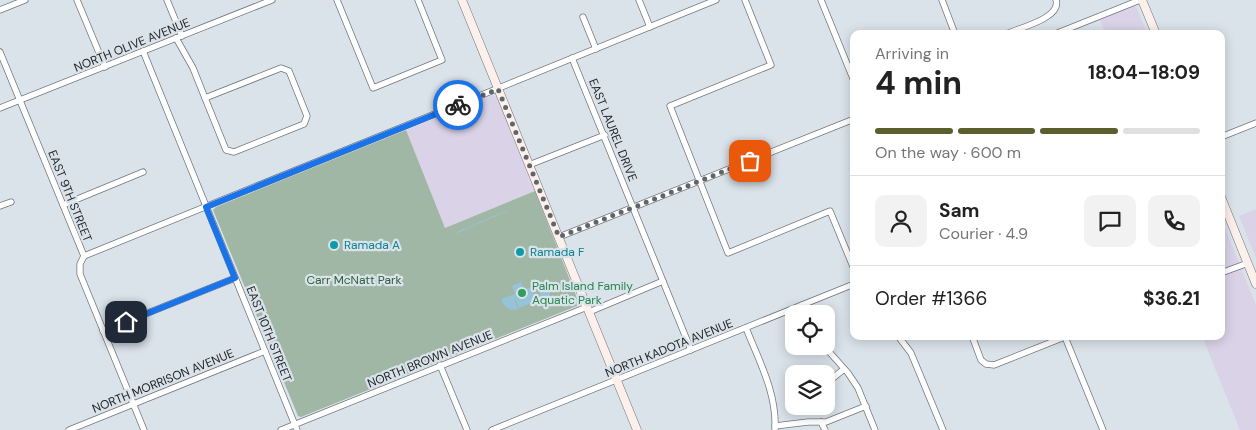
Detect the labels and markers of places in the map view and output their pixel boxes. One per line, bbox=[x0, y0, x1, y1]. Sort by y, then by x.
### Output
pin bbox=[729, 140, 771, 182]
place label: Ramada A bbox=[344, 237, 400, 253]
marker: Ramada A bbox=[328, 239, 340, 251]
place label: Ramada F bbox=[530, 244, 585, 260]
marker: Ramada F bbox=[514, 246, 526, 258]
place label: Palm Island Family Aquatic Park bbox=[532, 278, 633, 308]
marker: Palm Island Family Aquatic Park bbox=[516, 287, 528, 299]
pin bbox=[105, 301, 147, 343]

